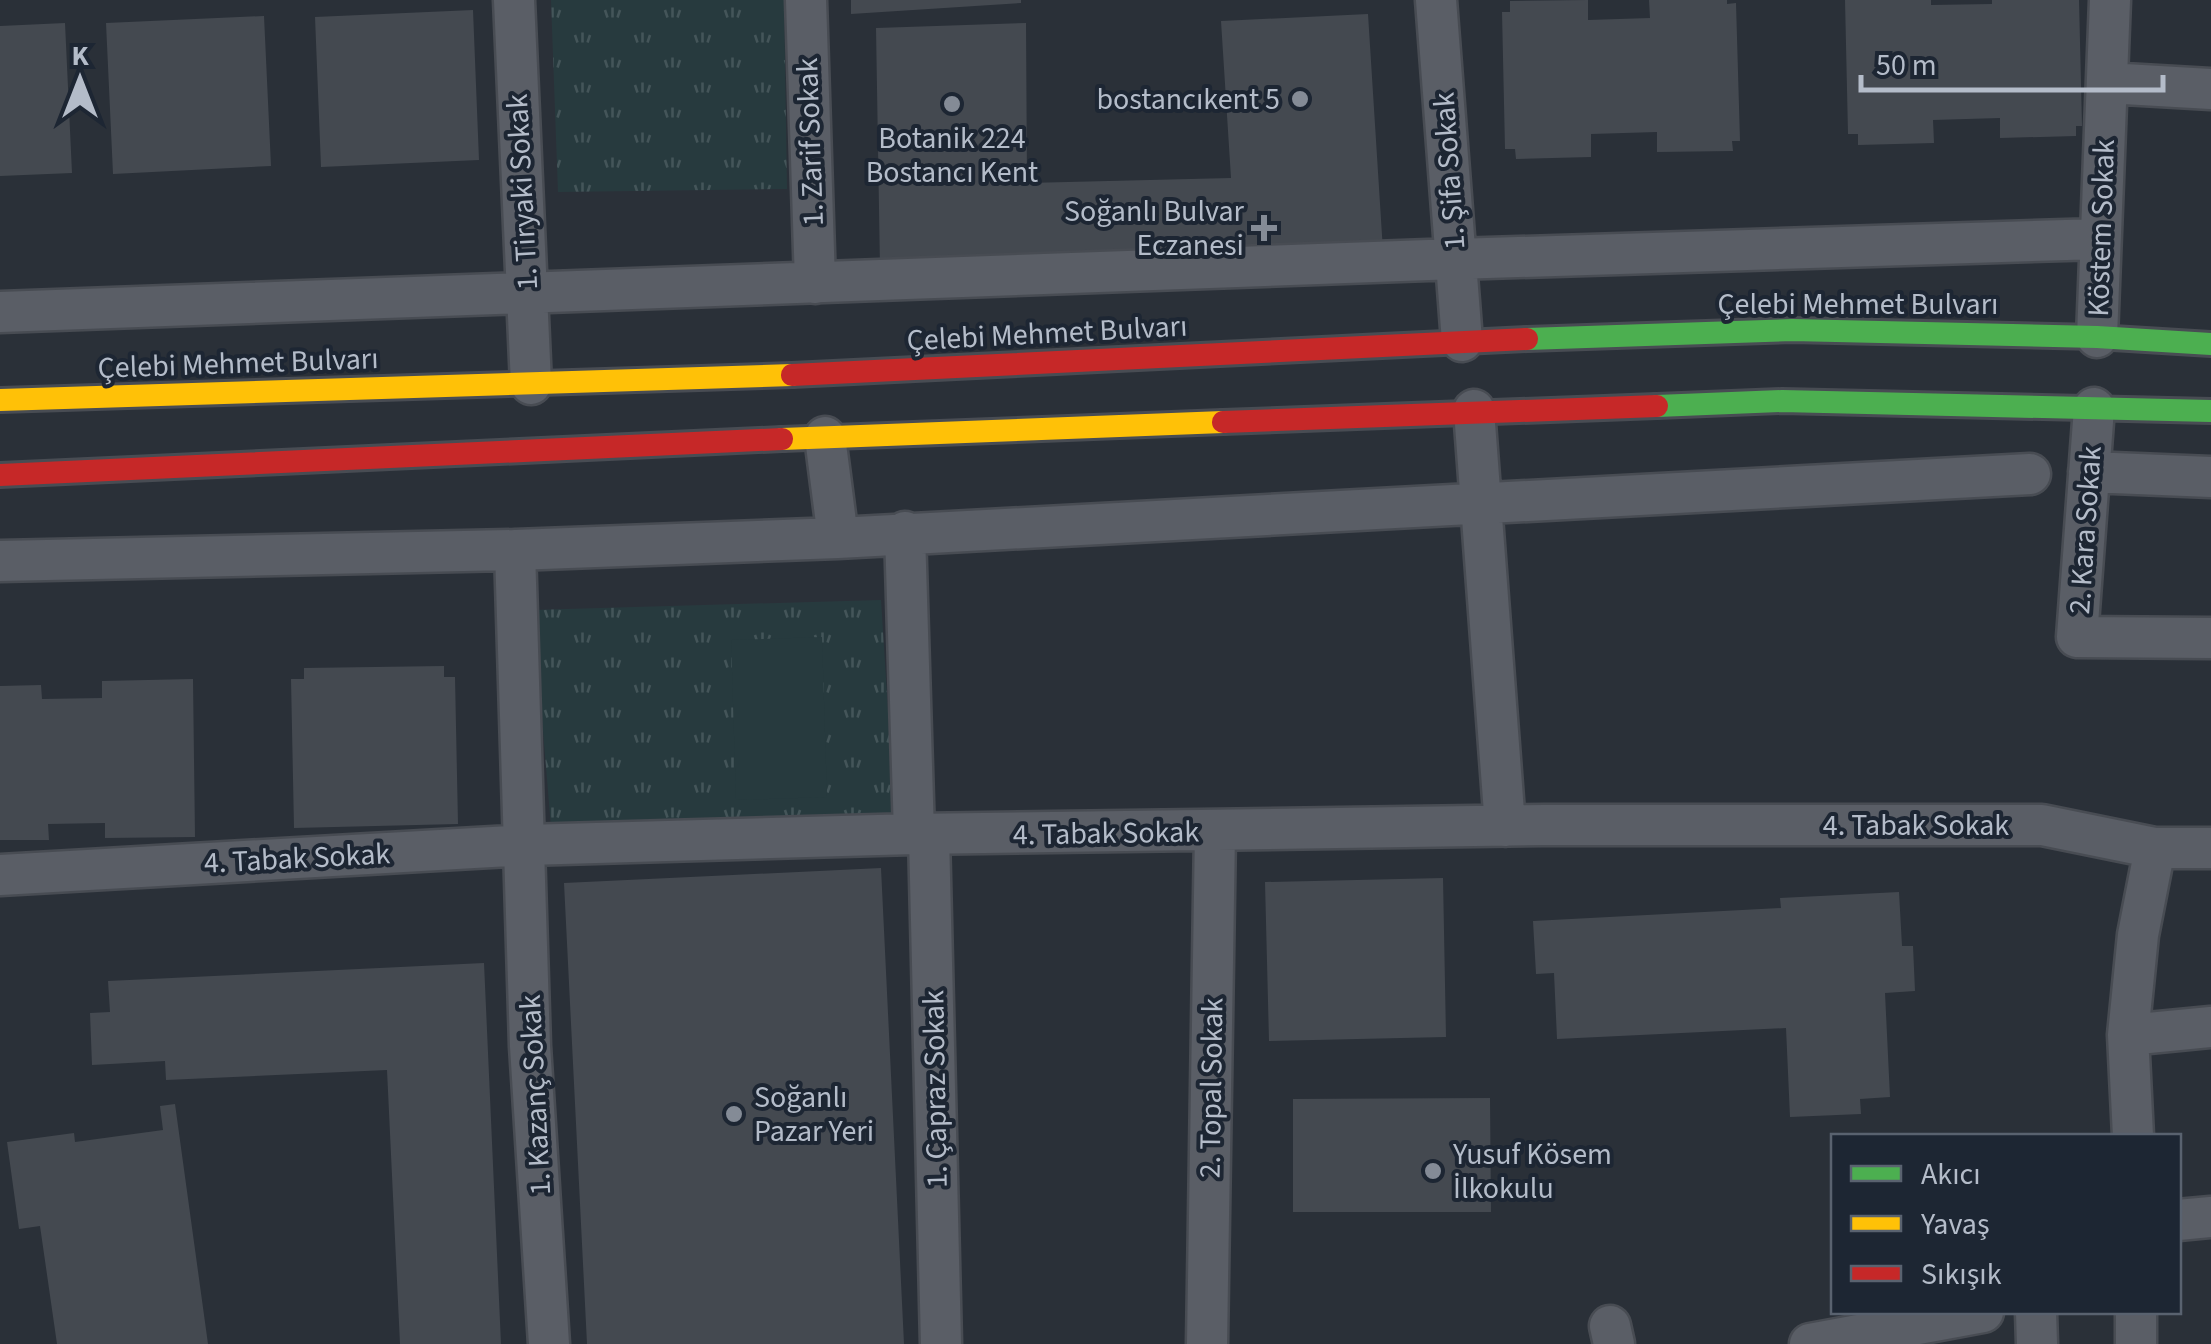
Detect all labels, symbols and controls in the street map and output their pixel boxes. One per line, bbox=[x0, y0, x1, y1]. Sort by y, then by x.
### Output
north arrow bbox=[30, 30, 130, 130]
scale bar bbox=[1861, 30, 2164, 92]
text: K bbox=[71, 36, 89, 76]
text: 50 m bbox=[1876, 44, 1937, 87]
street label: 1. Zarif Sokak bbox=[786, 57, 835, 227]
place label: bostancıkent 5 bbox=[1096, 78, 1280, 121]
marker: bostancıkent 5 bbox=[1289, 88, 1311, 110]
street label: 1. Şifa Sokak bbox=[1423, 91, 1476, 251]
street label: 1. Tiryaki Sokak bbox=[496, 93, 549, 291]
marker: Botanik 224 Bostancı Kent bbox=[941, 93, 963, 115]
place label: Botanik 224 Bostancı Kent bbox=[866, 117, 1038, 194]
street label: Köstem Sokak bbox=[2077, 138, 2126, 318]
place label: Soğanlı Bulvar Eczanesi bbox=[1064, 190, 1245, 267]
marker: Soğanlı Bulvar Eczanesi bbox=[1253, 217, 1275, 239]
street label: Çelebi Mehmet Bulvarı bbox=[1717, 283, 1999, 326]
street label: Çelebi Mehmet Bulvarı bbox=[906, 305, 1188, 362]
street label: Çelebi Mehmet Bulvarı bbox=[97, 337, 379, 390]
street label: 2. Kara Sokak bbox=[2058, 444, 2113, 616]
street label: 4. Tabak Sokak bbox=[1823, 804, 2009, 847]
street label: 4. Tabak Sokak bbox=[1012, 810, 1200, 857]
street label: 4. Tabak Sokak bbox=[203, 832, 391, 885]
street label: 1. Çapraz Sokak bbox=[912, 990, 959, 1188]
street label: 1. Kazanç Sokak bbox=[509, 993, 562, 1196]
street label: 2. Topal Sokak bbox=[1188, 997, 1235, 1179]
place label: Soğanlı Pazar Yeri bbox=[754, 1076, 874, 1153]
marker: Soğanlı Pazar Yeri bbox=[723, 1103, 745, 1125]
place label: Yusuf Kösem İlkokulu bbox=[1452, 1133, 1612, 1210]
legend bbox=[1831, 1134, 2181, 1314]
text: Akıcı bbox=[1921, 1153, 1981, 1196]
marker: Yusuf Kösem İlkokulu bbox=[1422, 1160, 1444, 1182]
text: Yavaş bbox=[1920, 1203, 1989, 1246]
text: Sıkışık bbox=[1921, 1253, 2002, 1296]

